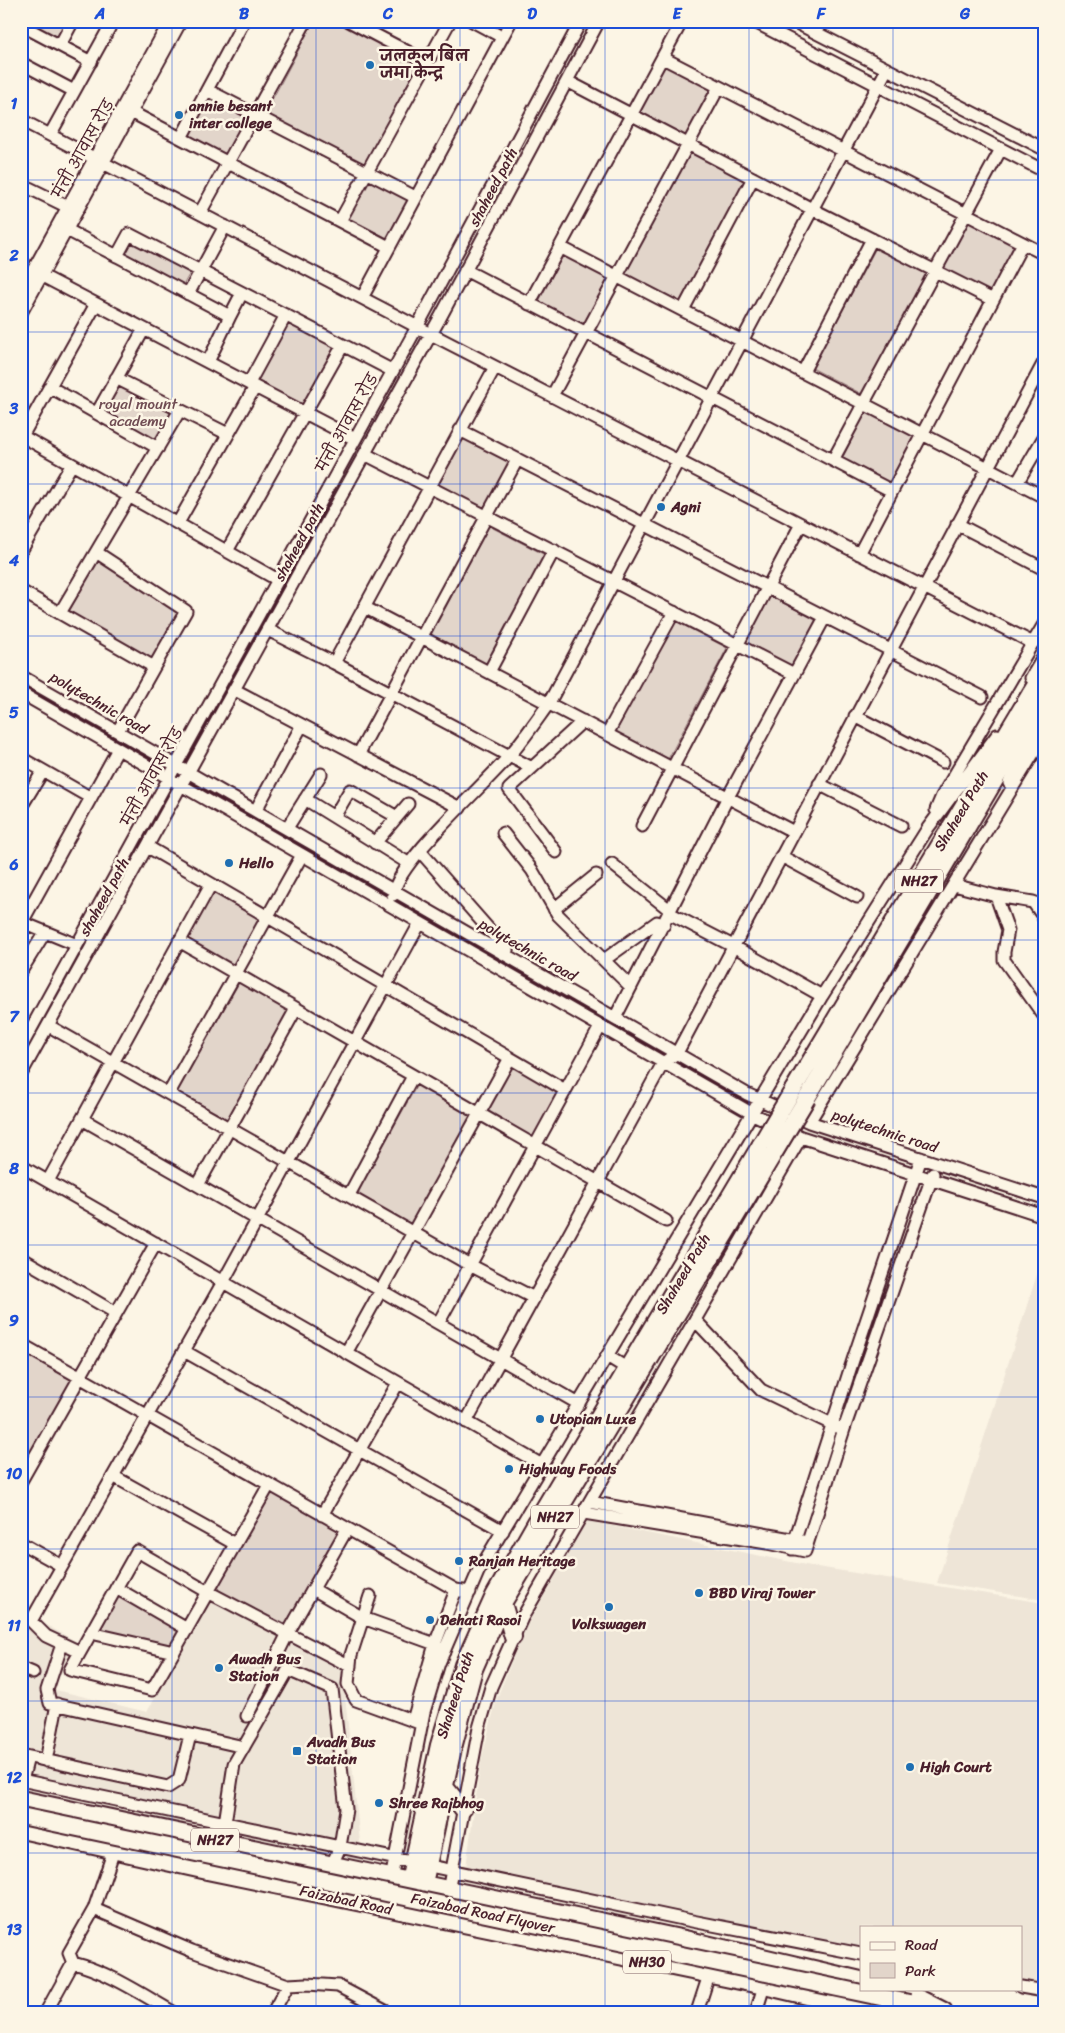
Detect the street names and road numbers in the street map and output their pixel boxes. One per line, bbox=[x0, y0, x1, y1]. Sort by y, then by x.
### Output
street label: मंत्ती आवास रोड़ bbox=[44, 94, 122, 204]
street label: shaheed path bbox=[461, 143, 525, 232]
street label: मंत्ती आवास रोड bbox=[308, 368, 386, 478]
street label: shaheed path bbox=[266, 498, 331, 587]
street label: polytechnic road bbox=[44, 664, 154, 742]
street label: मंत्ती आवास रोड bbox=[113, 722, 191, 832]
street label: Shaheed Path bbox=[927, 765, 996, 856]
street label: shaheed path bbox=[71, 853, 136, 942]
road number: NH27 bbox=[895, 869, 943, 892]
street label: polytechnic road bbox=[473, 911, 583, 989]
street label: polytechnic road bbox=[828, 1101, 942, 1161]
street label: Shaheed Path bbox=[649, 1228, 718, 1319]
road number: NH27 bbox=[531, 1505, 579, 1528]
street label: Shaheed Path bbox=[429, 1648, 481, 1742]
road number: NH27 bbox=[191, 1828, 239, 1852]
street label: Faizabad Road bbox=[297, 1878, 396, 1923]
street label: Faizabad Road Flyover bbox=[409, 1885, 558, 1941]
road number: NH30 bbox=[623, 1950, 671, 1974]

